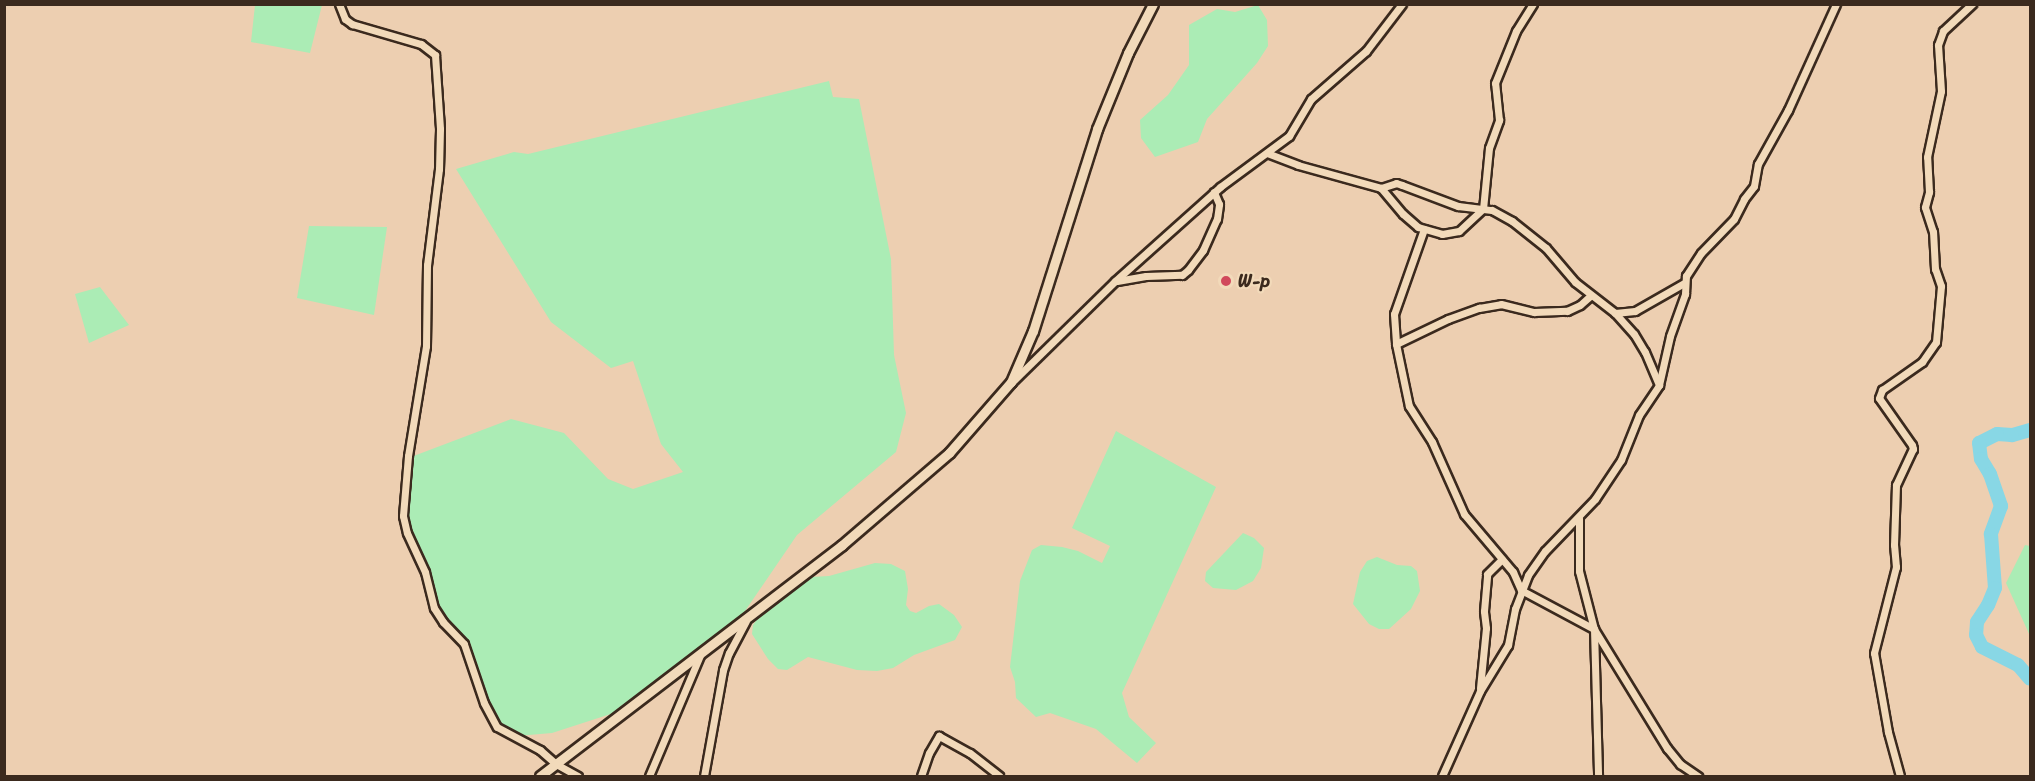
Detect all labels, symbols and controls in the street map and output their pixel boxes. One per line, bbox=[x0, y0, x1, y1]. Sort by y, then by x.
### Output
place label: W-p bbox=[1238, 270, 1270, 292]
marker: W-p bbox=[1219, 274, 1233, 288]

